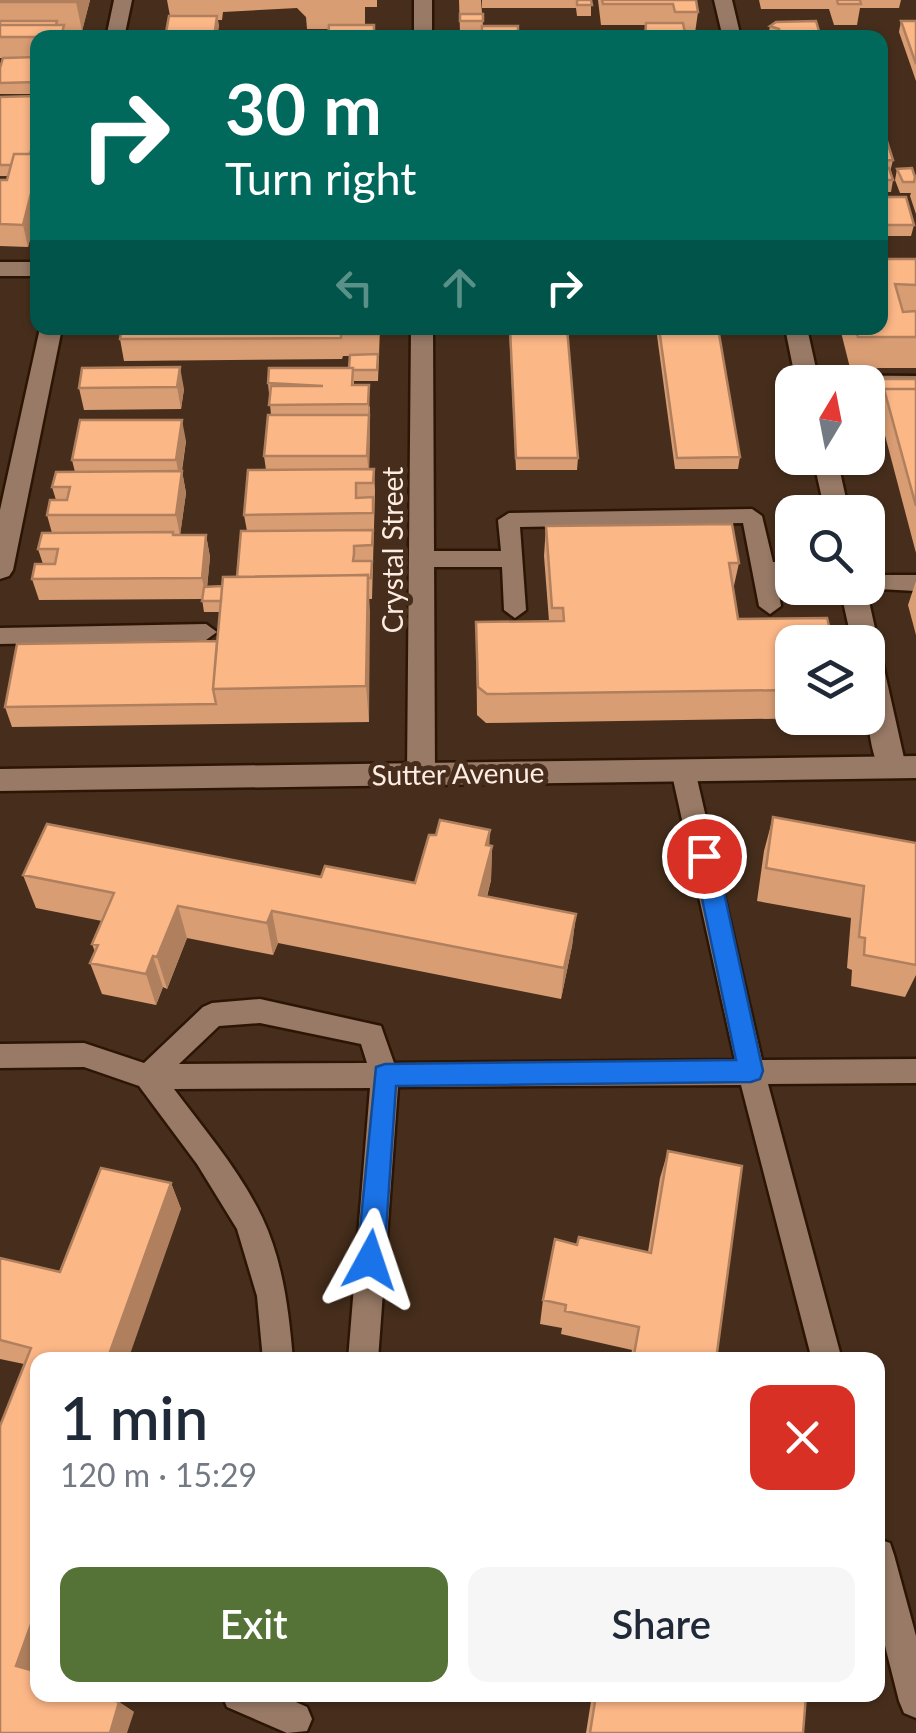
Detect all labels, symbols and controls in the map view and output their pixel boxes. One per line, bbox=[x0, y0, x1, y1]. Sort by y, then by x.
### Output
text: 30 m bbox=[225, 66, 382, 150]
icon: right bbox=[60, 70, 190, 200]
text: Turn right bbox=[225, 151, 416, 205]
icon: left bbox=[327, 260, 382, 315]
icon: ahead bbox=[432, 260, 487, 315]
icon: right bbox=[537, 260, 592, 315]
north arrow bbox=[775, 365, 885, 475]
map controls bbox=[775, 365, 885, 735]
street label: Crystal Street bbox=[375, 467, 409, 633]
button: search bbox=[775, 495, 885, 605]
button: layers bbox=[775, 625, 885, 735]
street label: Sutter Avenue bbox=[371, 754, 545, 792]
pin bbox=[662, 814, 747, 899]
icon: arrive bbox=[677, 829, 732, 884]
position arrow bbox=[318, 1208, 422, 1312]
text: 1 min bbox=[60, 1381, 208, 1453]
button: close bbox=[750, 1385, 855, 1490]
text: 120 m · 15:29 bbox=[60, 1455, 257, 1494]
button: Exit bbox=[60, 1567, 448, 1682]
button: Share bbox=[468, 1567, 855, 1682]

